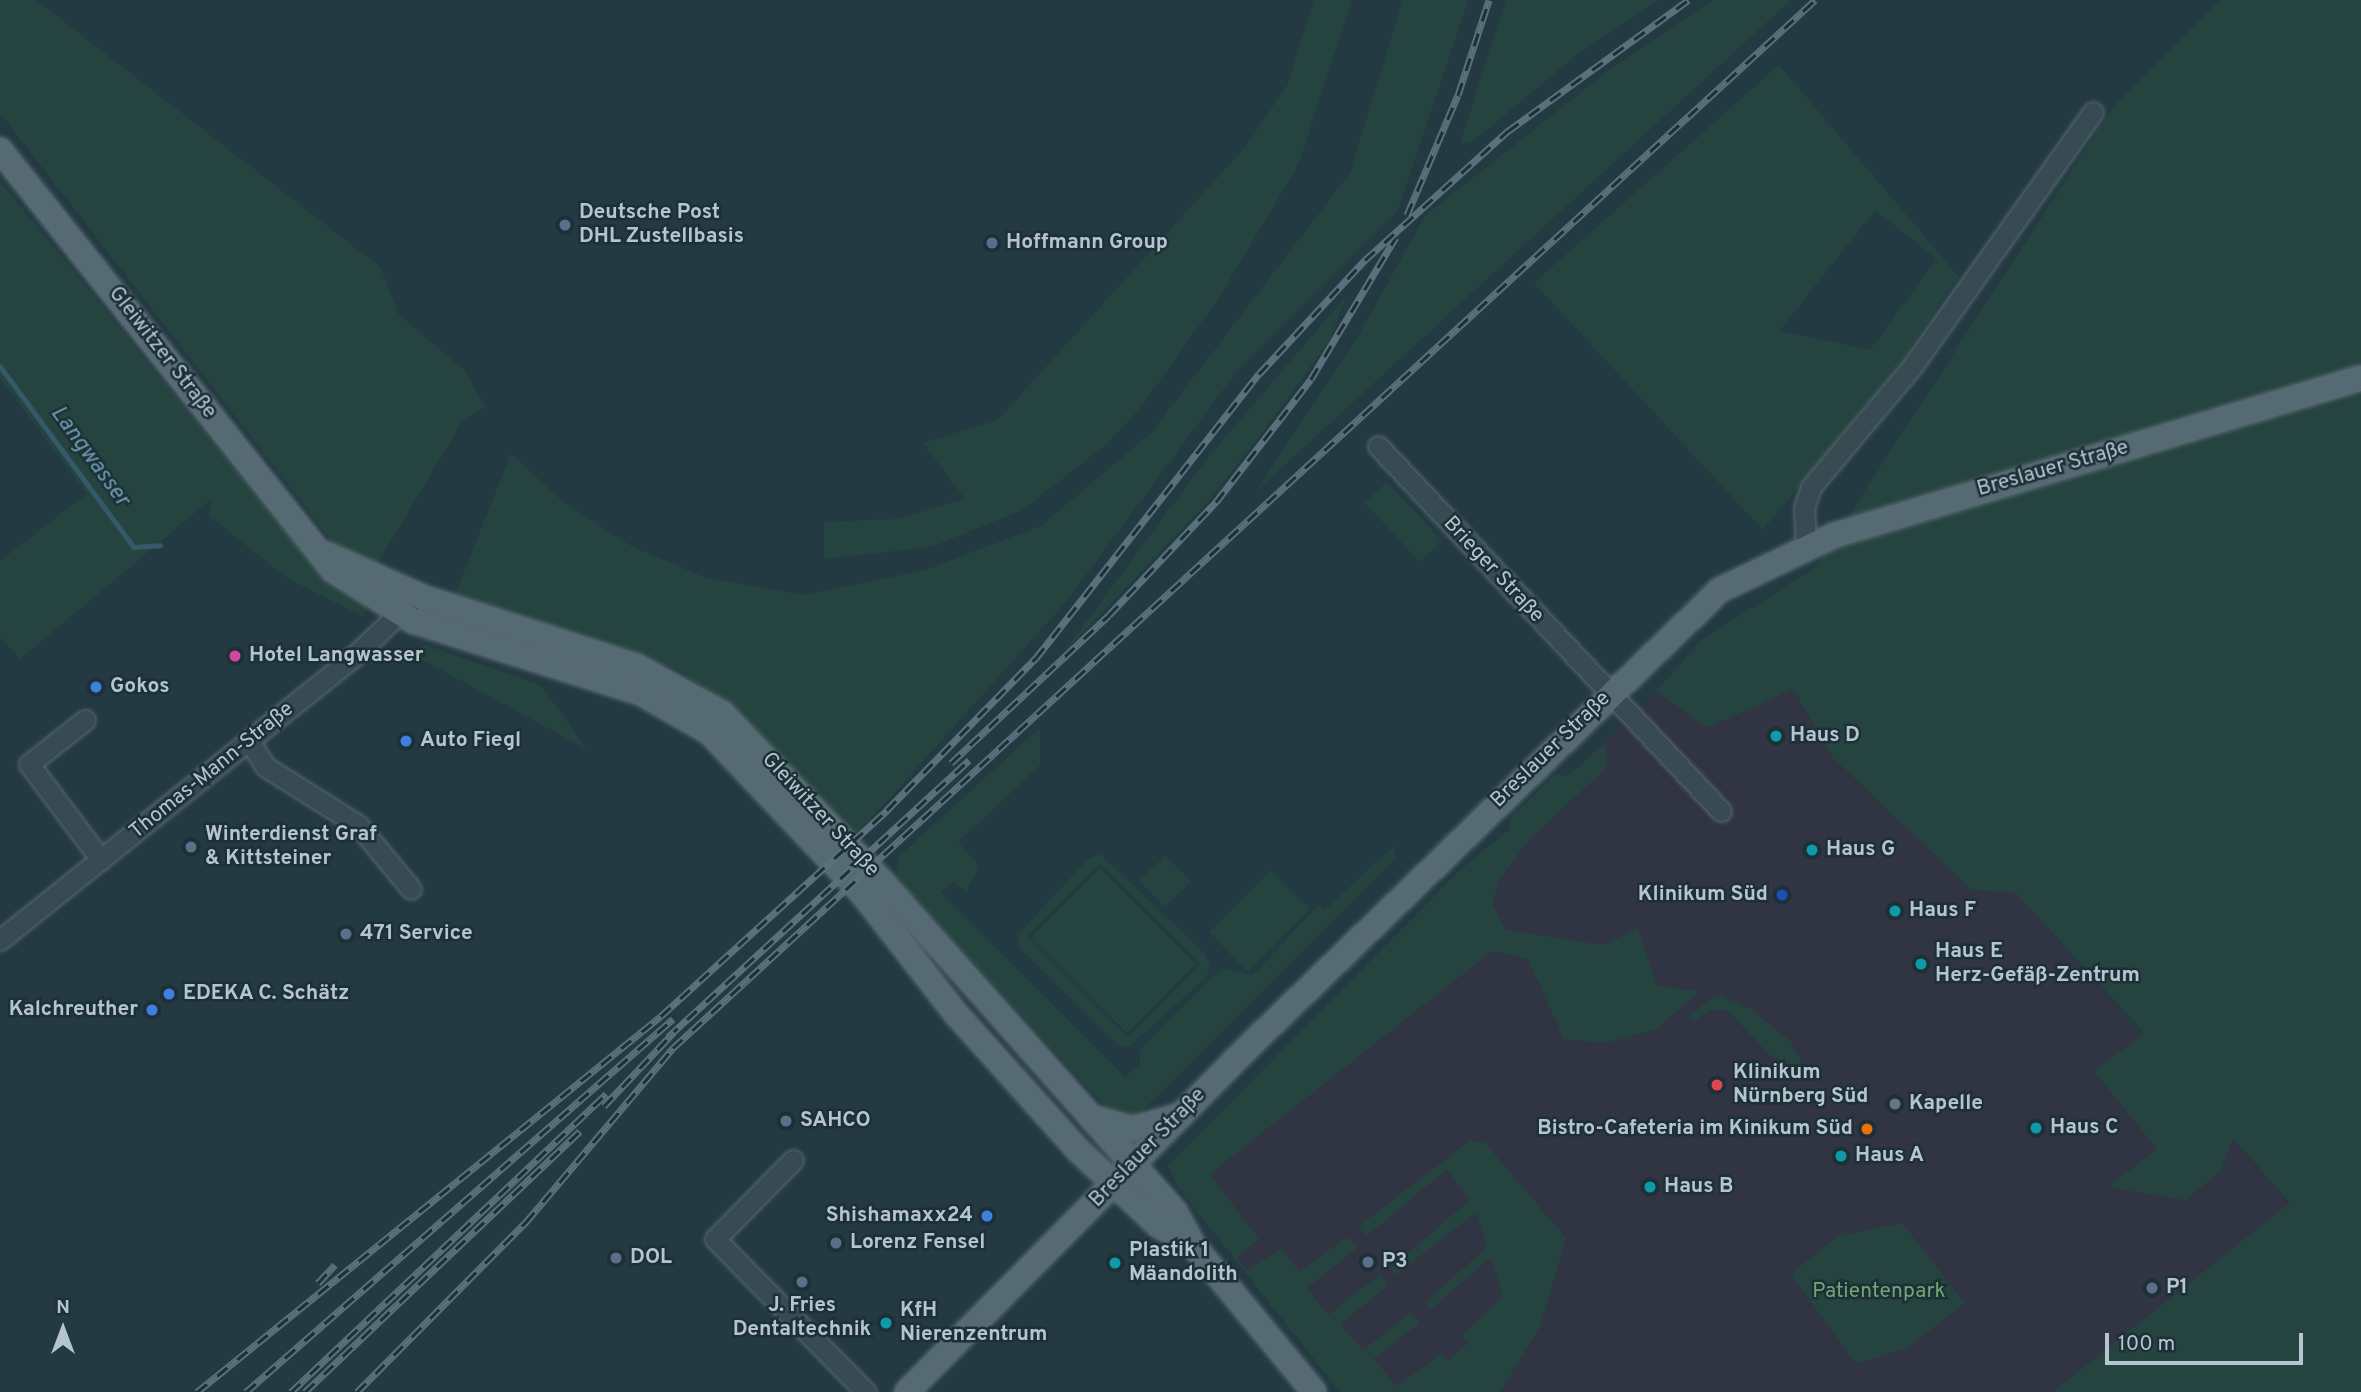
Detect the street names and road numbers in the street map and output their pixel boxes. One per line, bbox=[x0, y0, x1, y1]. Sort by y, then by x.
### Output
street label: Gleiwitzer Straße bbox=[103, 282, 221, 424]
street label: Breslauer Straße bbox=[1974, 435, 2132, 503]
street label: Brieger Straße bbox=[1437, 512, 1549, 628]
street label: Breslauer Straße bbox=[1486, 687, 1616, 813]
street label: Thomas-Mann-Straße bbox=[125, 697, 299, 845]
street label: Gleiwitzer Straße bbox=[756, 748, 884, 882]
street label: Breslauer Straße bbox=[1085, 1083, 1211, 1213]

